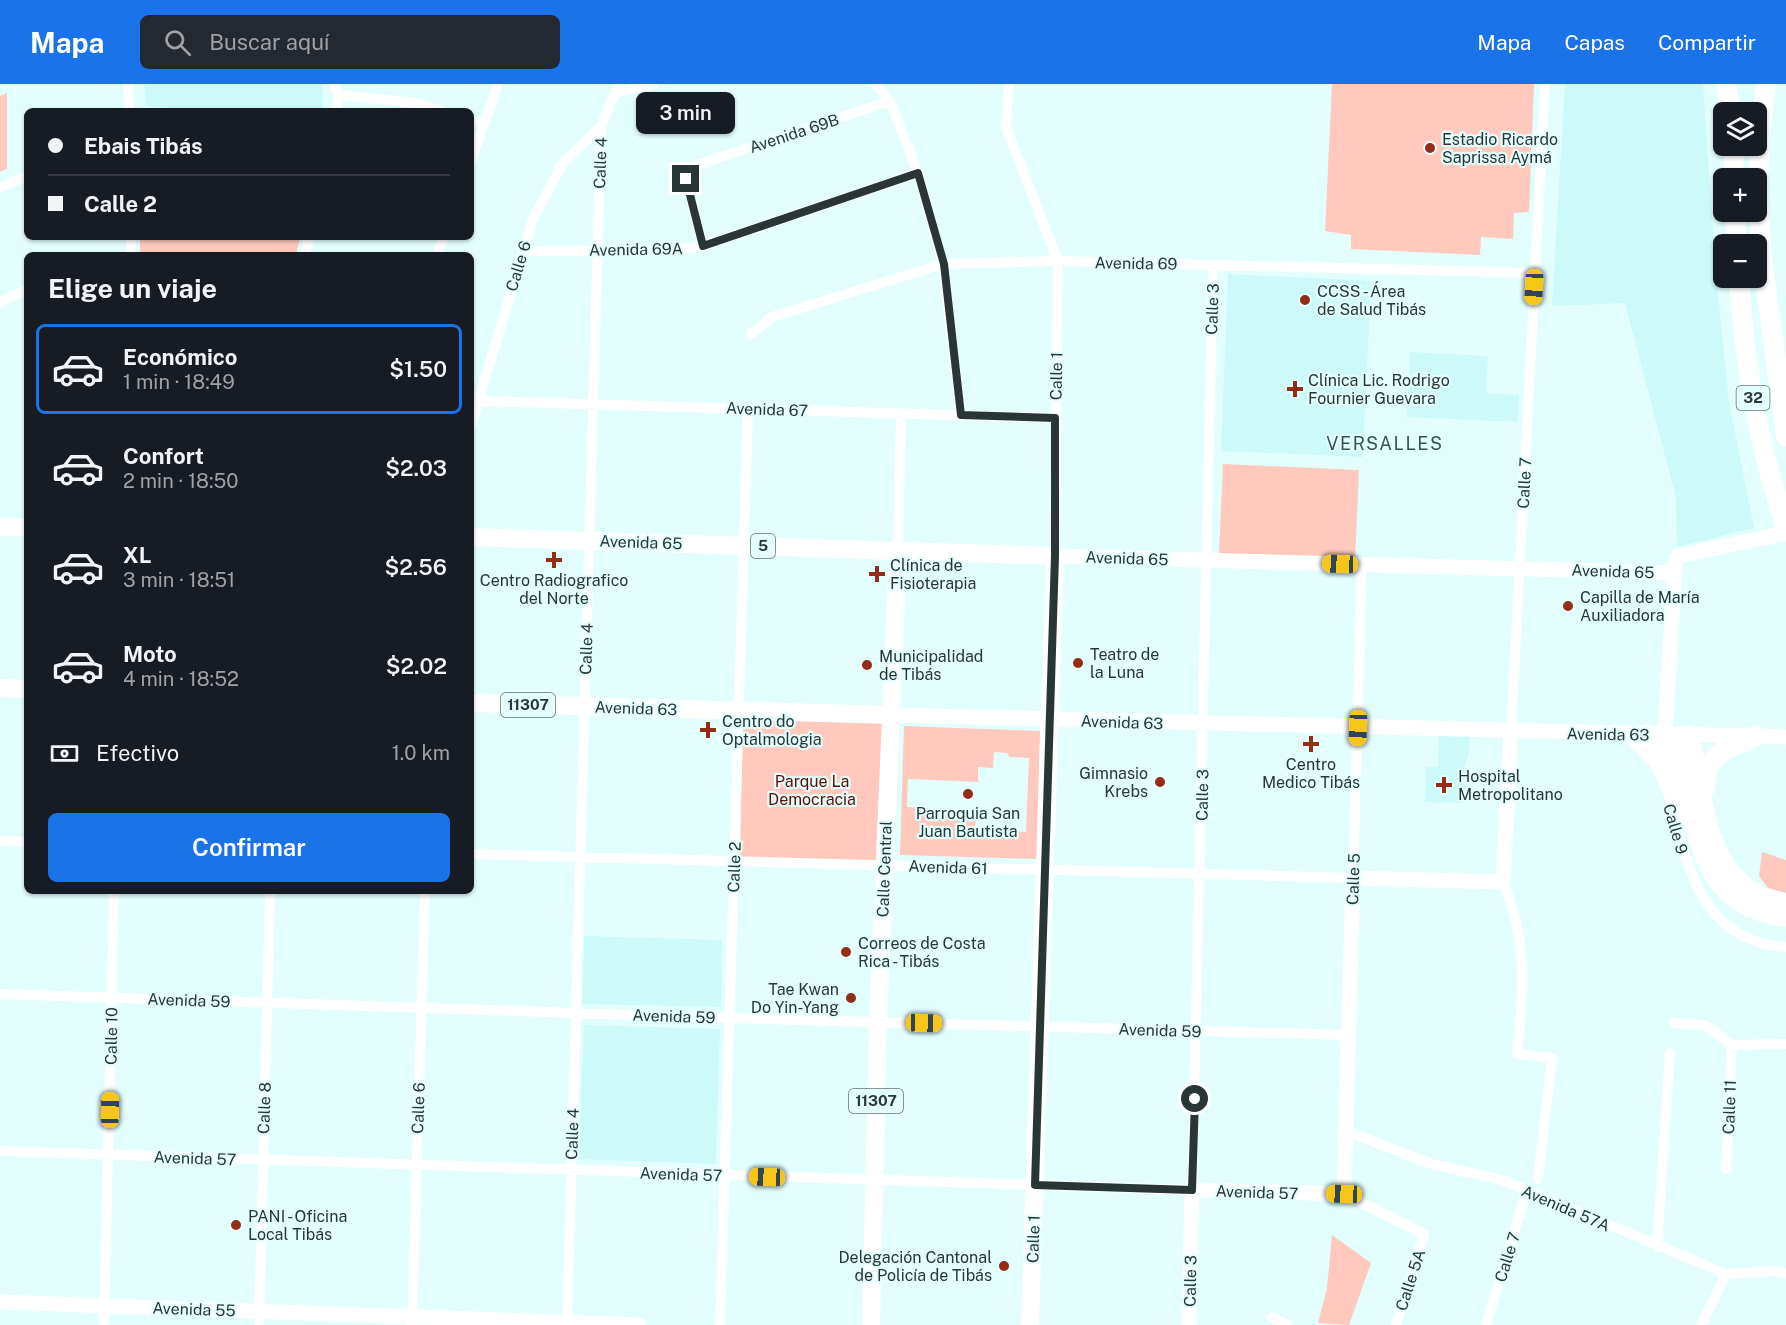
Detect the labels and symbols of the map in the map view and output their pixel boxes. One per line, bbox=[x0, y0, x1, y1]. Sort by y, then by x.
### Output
callout: 3 min bbox=[636, 92, 736, 134]
street label: Avenida 69B bbox=[747, 110, 842, 157]
place label: Estadio Ricardo Saprissa Aymá bbox=[1442, 130, 1558, 167]
street label: Calle 4 bbox=[590, 137, 611, 189]
marker: Estadio Ricardo Saprissa Aymá bbox=[1423, 141, 1437, 155]
route end bbox=[672, 165, 699, 192]
street label: Calle 6 bbox=[502, 239, 535, 294]
street label: Avenida 69A bbox=[589, 239, 683, 260]
street label: Avenida 69 bbox=[1094, 253, 1178, 274]
car bbox=[1524, 269, 1544, 305]
place label: CCSS - Área de Salud Tibás bbox=[1317, 281, 1426, 319]
street label: Calle 3 bbox=[1202, 283, 1223, 335]
marker: CCSS - Área de Salud Tibás bbox=[1298, 293, 1312, 307]
street label: Calle 1 bbox=[1047, 352, 1066, 400]
place label: Clínica Lic. Rodrigo Fournier Guevara bbox=[1308, 371, 1450, 408]
marker: Clínica Lic. Rodrigo Fournier Guevara bbox=[1286, 380, 1304, 398]
road number: 32 bbox=[1736, 386, 1770, 410]
street label: Avenida 67 bbox=[726, 399, 808, 420]
district label: VERSALLES bbox=[1326, 433, 1444, 454]
street label: Calle 7 bbox=[1514, 457, 1535, 509]
street label: Avenida 65 bbox=[599, 532, 683, 553]
road number: 5 bbox=[751, 534, 775, 558]
street label: Avenida 65 bbox=[1085, 548, 1169, 569]
marker: Centro Radiografico del Norte bbox=[545, 551, 563, 569]
car bbox=[1322, 554, 1358, 574]
place label: Clínica de Fisioterapia bbox=[890, 556, 976, 593]
street label: Avenida 65 bbox=[1571, 561, 1655, 582]
marker: Clínica de Fisioterapia bbox=[868, 565, 886, 583]
place label: Centro Radiografico del Norte bbox=[480, 571, 628, 608]
place label: Capilla de María Auxiliadora bbox=[1580, 588, 1700, 625]
marker: Capilla de María Auxiliadora bbox=[1561, 599, 1575, 613]
street label: Calle 4 bbox=[576, 623, 597, 675]
place label: Teatro de la Luna bbox=[1090, 645, 1159, 682]
place label: Municipalidad de Tibás bbox=[879, 647, 983, 684]
marker: Teatro de la Luna bbox=[1071, 656, 1085, 670]
marker: Municipalidad de Tibás bbox=[860, 658, 874, 672]
road number: 11307 bbox=[501, 693, 555, 717]
street label: Avenida 63 bbox=[594, 698, 678, 719]
car bbox=[1348, 710, 1368, 746]
place label: Centro do Optalmologia bbox=[722, 712, 822, 749]
street label: Avenida 63 bbox=[1080, 712, 1164, 733]
marker: Centro do Optalmologia bbox=[699, 721, 717, 739]
street label: Avenida 63 bbox=[1566, 724, 1650, 745]
marker: Centro Medico Tibás bbox=[1302, 735, 1320, 753]
place label: Centro Medico Tibás bbox=[1262, 755, 1360, 792]
place label: Gimnasio Krebs bbox=[1079, 764, 1148, 801]
place label: Hospital Metropolitano bbox=[1458, 767, 1563, 804]
street label: Calle 3 bbox=[1193, 769, 1212, 821]
park label: Parque La Democracia bbox=[768, 772, 856, 809]
marker: Gimnasio Krebs bbox=[1153, 775, 1167, 789]
marker: Hospital Metropolitano bbox=[1435, 776, 1453, 794]
marker: Parroquia San Juan Bautista bbox=[961, 787, 975, 801]
street label: Calle 9 bbox=[1659, 802, 1692, 857]
place label: Parroquia San Juan Bautista bbox=[916, 804, 1020, 841]
street label: Calle Central bbox=[873, 820, 896, 918]
street label: Calle 2 bbox=[724, 841, 745, 893]
street label: Calle 5 bbox=[1343, 853, 1364, 905]
street label: Avenida 61 bbox=[908, 857, 988, 878]
place label: Correos de Costa Rica - Tibás bbox=[858, 934, 986, 971]
marker: Correos de Costa Rica - Tibás bbox=[839, 945, 853, 959]
place label: Tae Kwan Do Yin-Yang bbox=[751, 980, 839, 1017]
street label: Avenida 59 bbox=[147, 990, 231, 1011]
marker: Tae Kwan Do Yin-Yang bbox=[844, 991, 858, 1005]
street label: Avenida 59 bbox=[632, 1006, 716, 1027]
street label: Calle 10 bbox=[101, 1007, 122, 1065]
car bbox=[906, 1014, 942, 1032]
street label: Avenida 59 bbox=[1118, 1020, 1202, 1041]
street label: Calle 11 bbox=[1719, 1079, 1740, 1135]
street label: Calle 8 bbox=[254, 1082, 275, 1134]
street label: Calle 6 bbox=[408, 1082, 429, 1134]
route start bbox=[1181, 1085, 1208, 1112]
road number: 11307 bbox=[849, 1089, 903, 1113]
car bbox=[101, 1092, 119, 1128]
street label: Calle 4 bbox=[562, 1108, 583, 1160]
street label: Avenida 57 bbox=[153, 1148, 237, 1169]
street label: Avenida 57 bbox=[639, 1164, 723, 1185]
car bbox=[749, 1167, 785, 1187]
street label: Avenida 57A bbox=[1519, 1181, 1613, 1236]
street label: Avenida 57 bbox=[1215, 1182, 1299, 1203]
car bbox=[1326, 1184, 1362, 1204]
place label: PANI - Oficina Local Tibás bbox=[248, 1207, 347, 1244]
street label: Calle 1 bbox=[1023, 1215, 1044, 1263]
marker: PANI - Oficina Local Tibás bbox=[229, 1218, 243, 1232]
street label: Calle 7 bbox=[1491, 1230, 1524, 1284]
street label: Calle 5A bbox=[1392, 1247, 1429, 1313]
place label: Delegación Cantonal de Policía de Tibás bbox=[839, 1248, 992, 1285]
street label: Calle 3 bbox=[1181, 1255, 1200, 1307]
marker: Delegación Cantonal de Policía de Tibás bbox=[997, 1259, 1011, 1273]
street label: Avenida 55 bbox=[152, 1299, 236, 1320]

